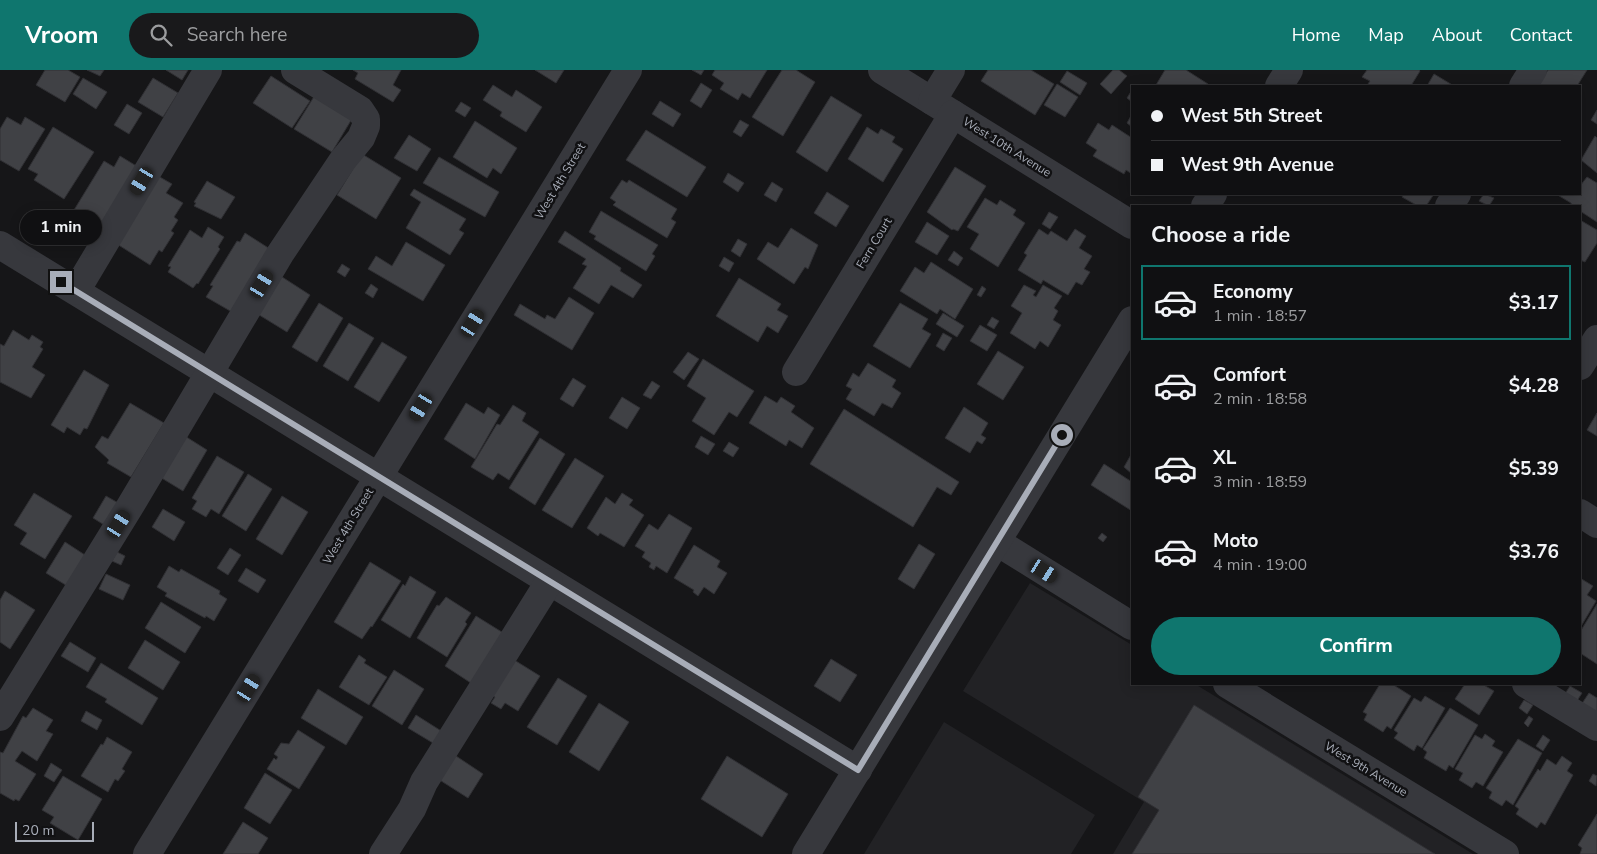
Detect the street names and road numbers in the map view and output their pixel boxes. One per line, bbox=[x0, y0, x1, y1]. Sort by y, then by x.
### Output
street label: West 10th Avenue bbox=[960, 113, 1054, 181]
street label: West 4th Street bbox=[531, 139, 589, 222]
street label: Fern Court bbox=[853, 214, 896, 271]
street label: West 4th Street bbox=[319, 484, 377, 567]
street label: West 9th Avenue bbox=[1322, 738, 1410, 800]

